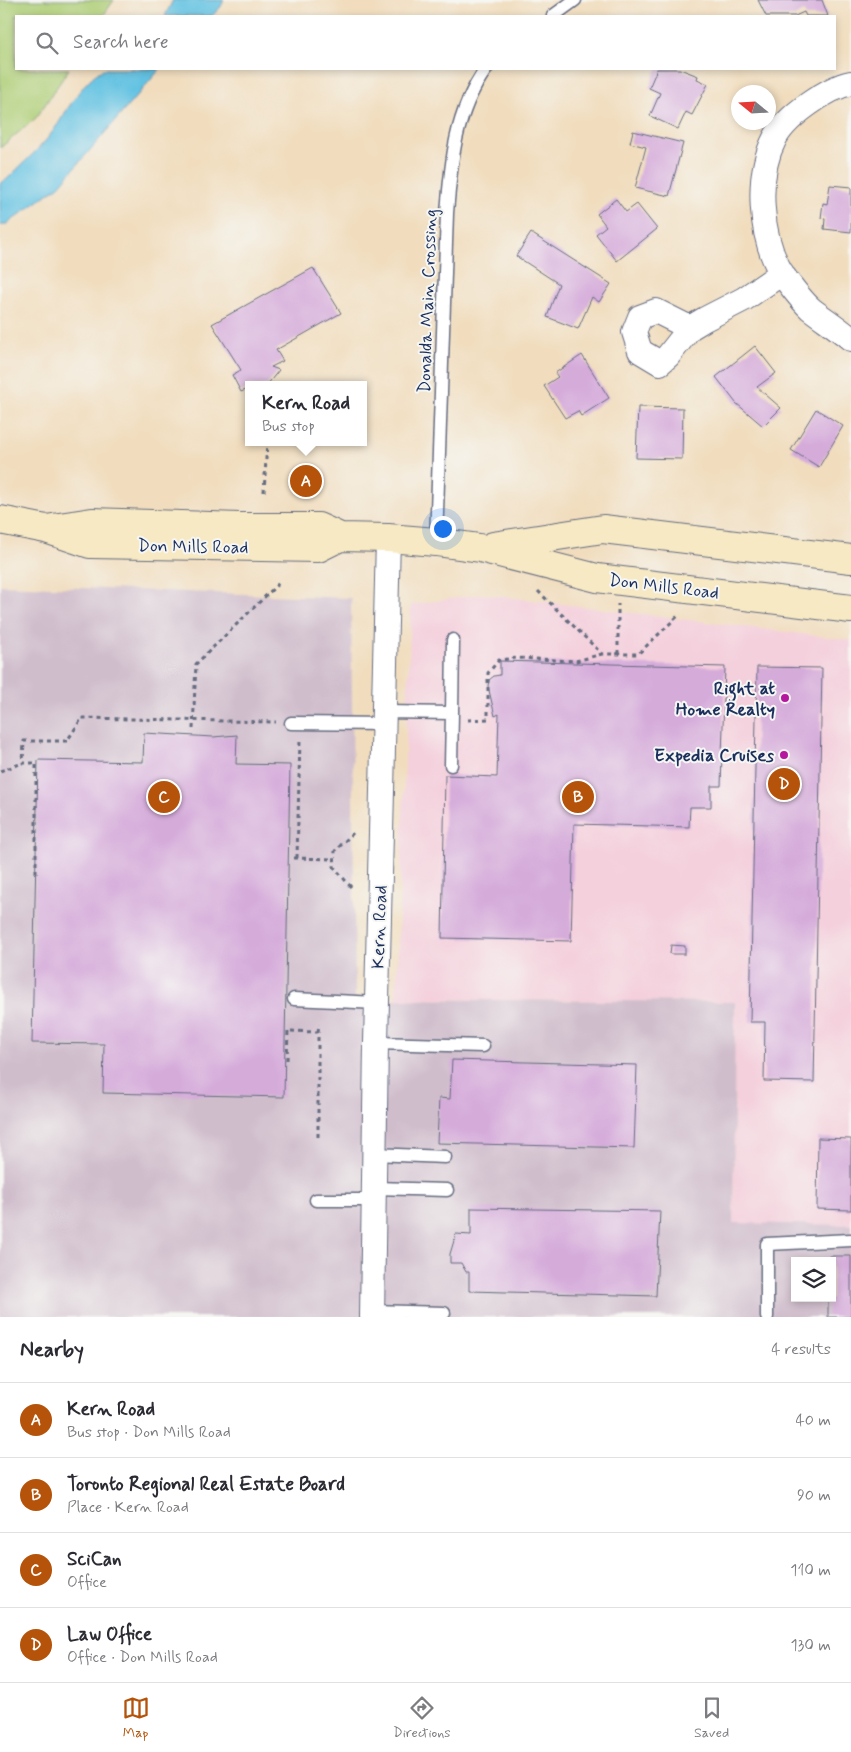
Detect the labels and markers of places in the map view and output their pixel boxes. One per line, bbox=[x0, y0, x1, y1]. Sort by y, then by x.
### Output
pin: A bbox=[290, 462, 322, 500]
place label: Right at Home Realty bbox=[676, 677, 775, 722]
marker: Right at Home Realty bbox=[779, 692, 791, 704]
place label: Expedia Cruises bbox=[654, 744, 774, 768]
marker: Expedia Cruises bbox=[778, 749, 790, 761]
pin: D bbox=[768, 765, 800, 803]
pin: C bbox=[148, 778, 180, 816]
pin: B bbox=[562, 778, 594, 816]

